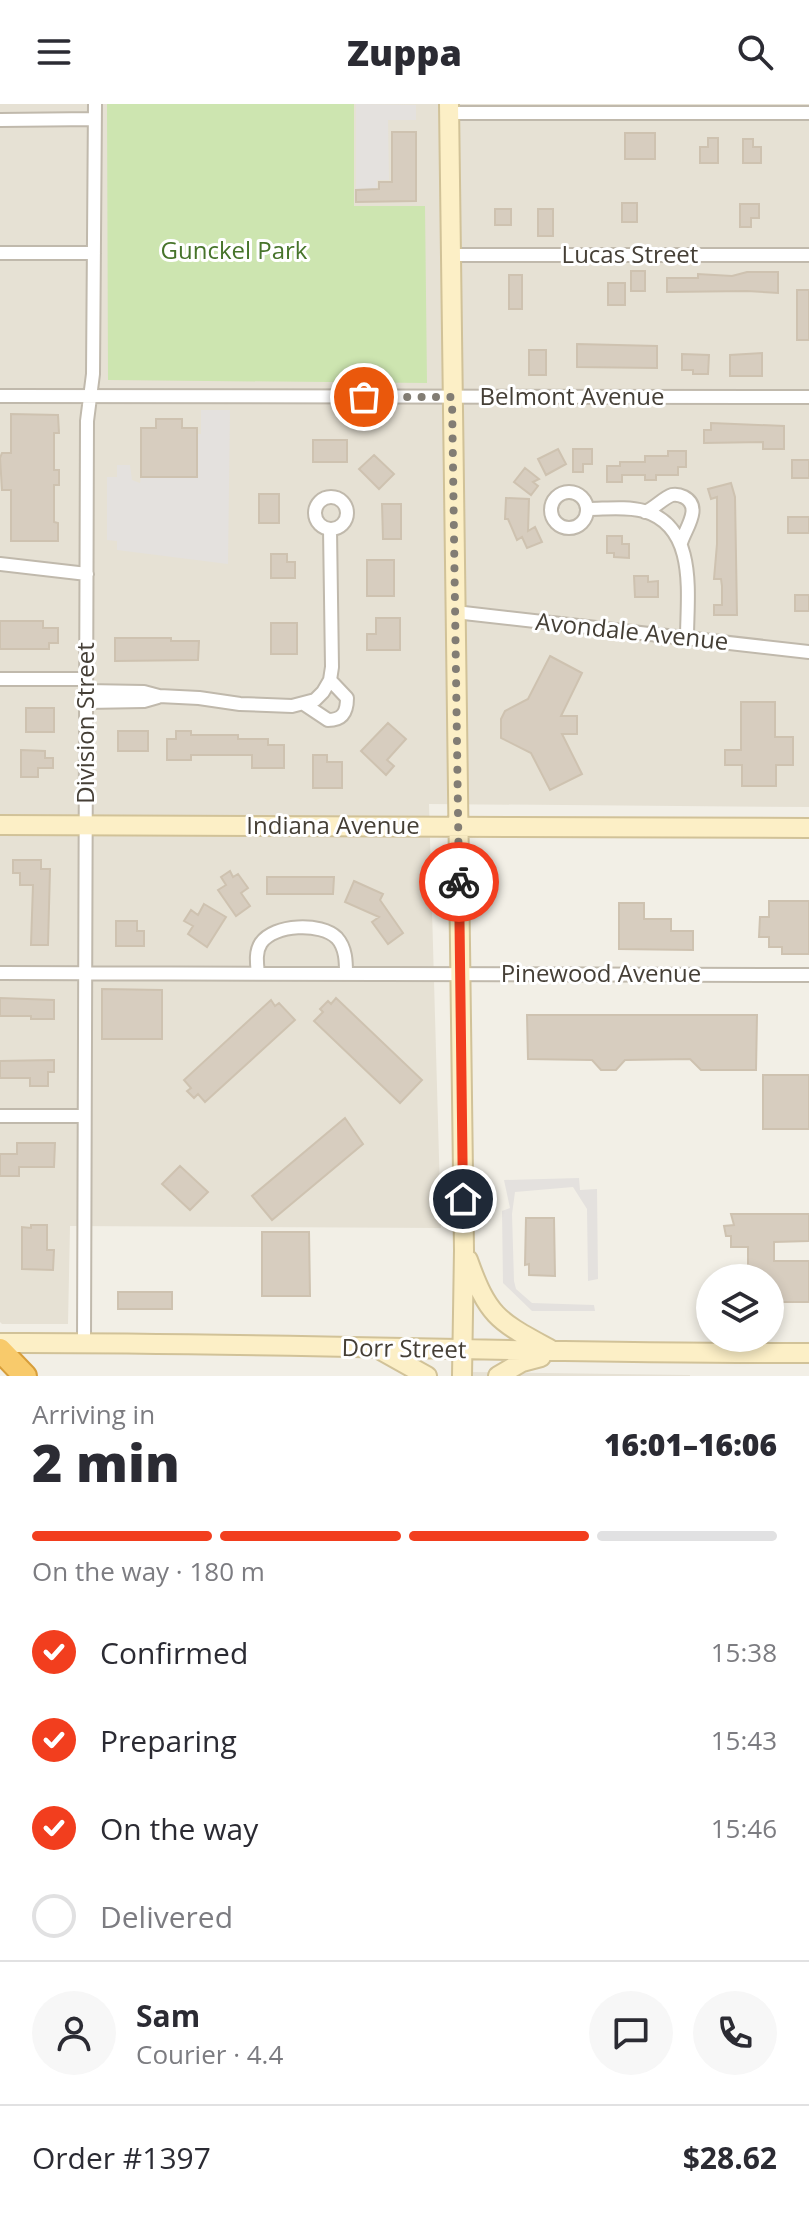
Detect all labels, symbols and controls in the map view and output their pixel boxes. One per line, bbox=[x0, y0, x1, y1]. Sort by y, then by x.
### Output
text: Zuppa bbox=[347, 28, 462, 77]
icon: menu bbox=[32, 30, 76, 74]
icon: search bbox=[733, 30, 777, 74]
park label: Gunckel Park bbox=[161, 233, 308, 266]
street label: Lucas Street bbox=[562, 237, 698, 270]
pin bbox=[330, 363, 398, 431]
icon: bag bbox=[342, 375, 386, 419]
street label: Belmont Avenue bbox=[480, 379, 664, 412]
street label: Avondale Avenue bbox=[534, 604, 730, 657]
street label: Division Street bbox=[68, 642, 101, 804]
street label: Indiana Avenue bbox=[246, 808, 420, 841]
courier bbox=[419, 842, 499, 922]
icon: bike bbox=[437, 860, 481, 904]
street label: Pinewood Avenue bbox=[501, 956, 701, 989]
pin bbox=[429, 1165, 497, 1233]
icon: home bbox=[441, 1177, 485, 1221]
map controls bbox=[696, 1264, 784, 1352]
button: layers bbox=[696, 1264, 784, 1352]
street label: Dorr Street bbox=[341, 1330, 467, 1365]
text: Arriving in bbox=[32, 1396, 155, 1432]
text: 16:01–16:06 bbox=[604, 1424, 777, 1465]
text: 2 min bbox=[32, 1426, 180, 1497]
text: On the way · 180 m bbox=[32, 1553, 265, 1589]
icon: check bbox=[32, 1630, 76, 1674]
text: Confirmed bbox=[100, 1632, 248, 1673]
text: 15:38 bbox=[711, 1634, 777, 1670]
icon: check bbox=[32, 1718, 76, 1762]
text: Preparing bbox=[100, 1720, 237, 1761]
text: 15:43 bbox=[711, 1722, 777, 1758]
icon: check bbox=[32, 1806, 76, 1850]
text: On the way bbox=[100, 1808, 258, 1849]
text: 15:46 bbox=[711, 1810, 777, 1846]
text: Delivered bbox=[100, 1896, 233, 1937]
button: person bbox=[32, 1991, 116, 2075]
button: chat bbox=[589, 1991, 673, 2075]
button: phone bbox=[693, 1991, 777, 2075]
text: Sam bbox=[136, 1995, 200, 2036]
text: Courier · 4.4 bbox=[136, 2036, 283, 2072]
text: Order #1397 bbox=[32, 2137, 211, 2178]
text: $28.62 bbox=[683, 2137, 777, 2178]

